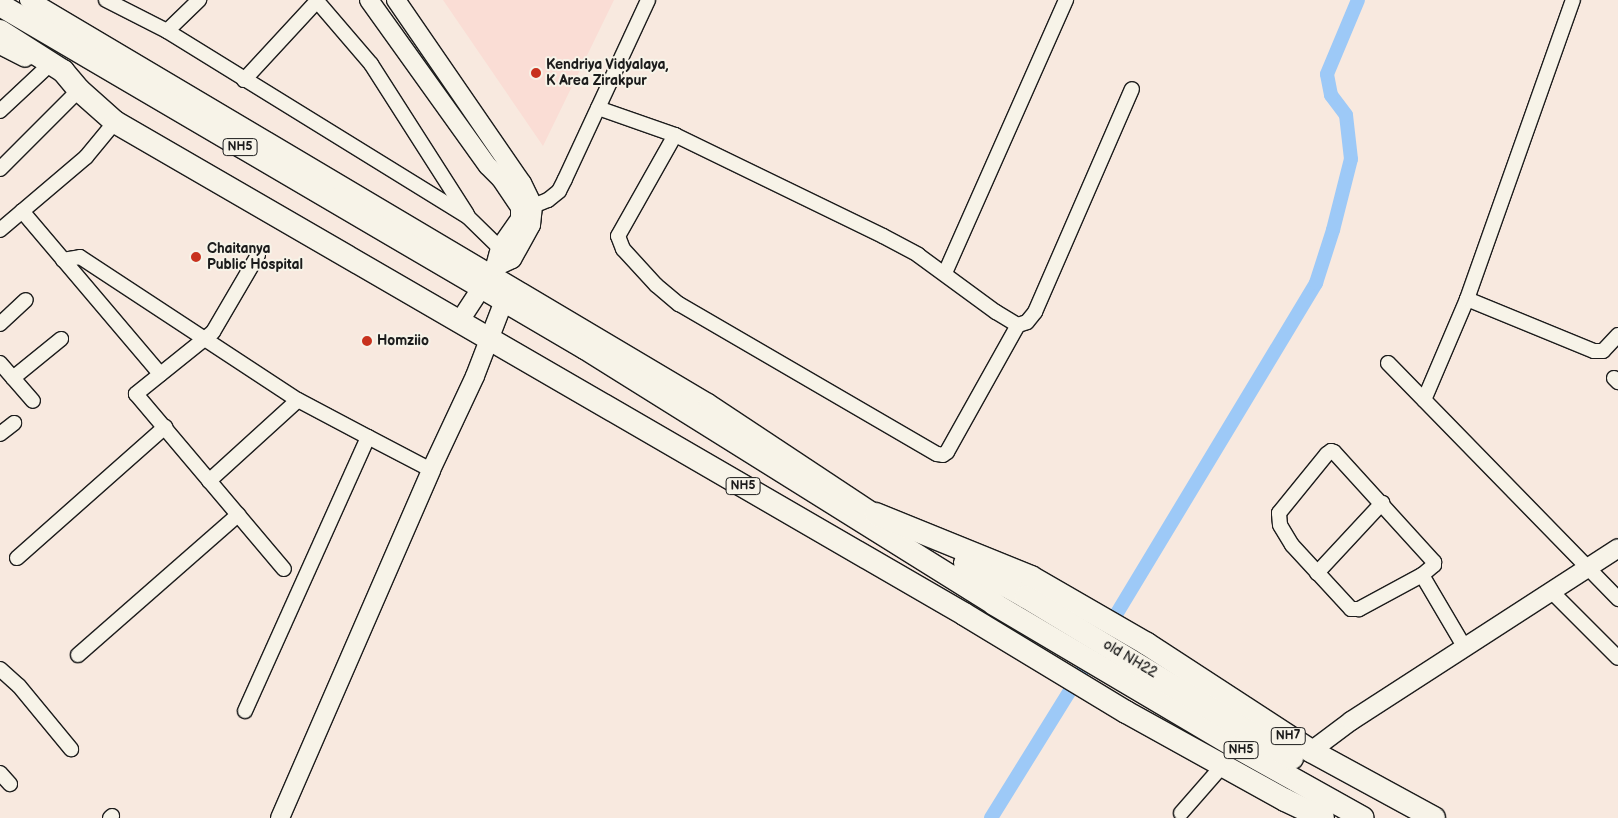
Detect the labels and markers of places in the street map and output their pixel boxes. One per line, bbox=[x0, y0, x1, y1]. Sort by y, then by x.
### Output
place label: Kendriya Vidyalaya, K Area Zirakpur bbox=[546, 57, 669, 90]
marker: Kendriya Vidyalaya, K Area Zirakpur bbox=[530, 67, 542, 79]
place label: Chaitanya Public Hospital bbox=[207, 241, 303, 274]
marker: Chaitanya Public Hospital bbox=[189, 250, 203, 264]
place label: Homziio bbox=[377, 333, 429, 349]
marker: Homziio bbox=[361, 335, 373, 347]

